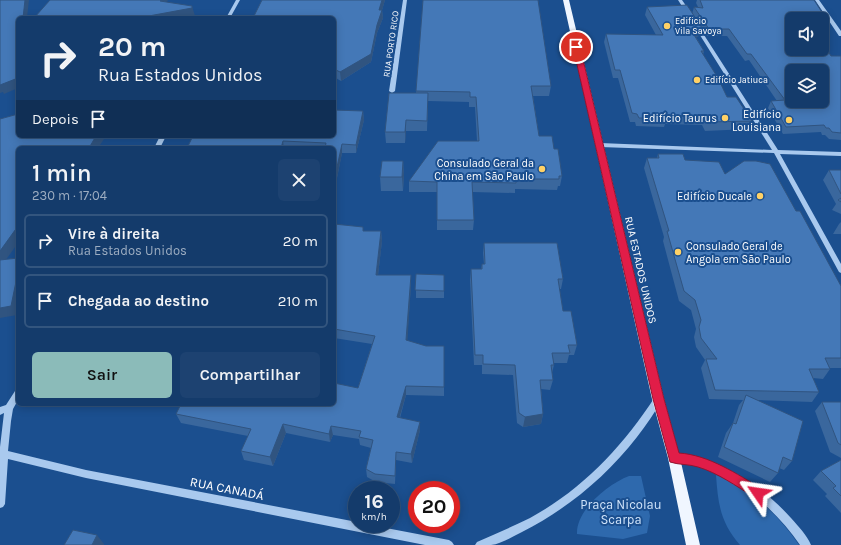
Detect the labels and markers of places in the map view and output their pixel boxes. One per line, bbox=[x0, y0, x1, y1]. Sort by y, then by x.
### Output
place label: Edificio Vila Savoya bbox=[675, 16, 721, 36]
marker: Edificio Vila Savoya bbox=[662, 21, 672, 31]
pin bbox=[559, 30, 593, 64]
marker: Edifício Jatiuca bbox=[692, 75, 702, 85]
place label: Edifício Jatiuca bbox=[705, 75, 768, 85]
place label: Edifício Louisiana bbox=[732, 108, 781, 134]
place label: Edifício Taurus bbox=[643, 112, 717, 125]
marker: Edifício Taurus bbox=[720, 113, 730, 123]
marker: Edifício Louisiana bbox=[784, 115, 794, 125]
place label: Consulado Geral da China em São Paulo bbox=[434, 157, 534, 183]
marker: Consulado Geral da China em São Paulo bbox=[537, 164, 547, 174]
place label: Edifício Ducale bbox=[677, 190, 752, 203]
marker: Edifício Ducale bbox=[755, 191, 765, 201]
place label: Consulado Geral de Angola em São Paulo bbox=[686, 240, 791, 266]
marker: Consulado Geral de Angola em São Paulo bbox=[673, 247, 683, 257]

